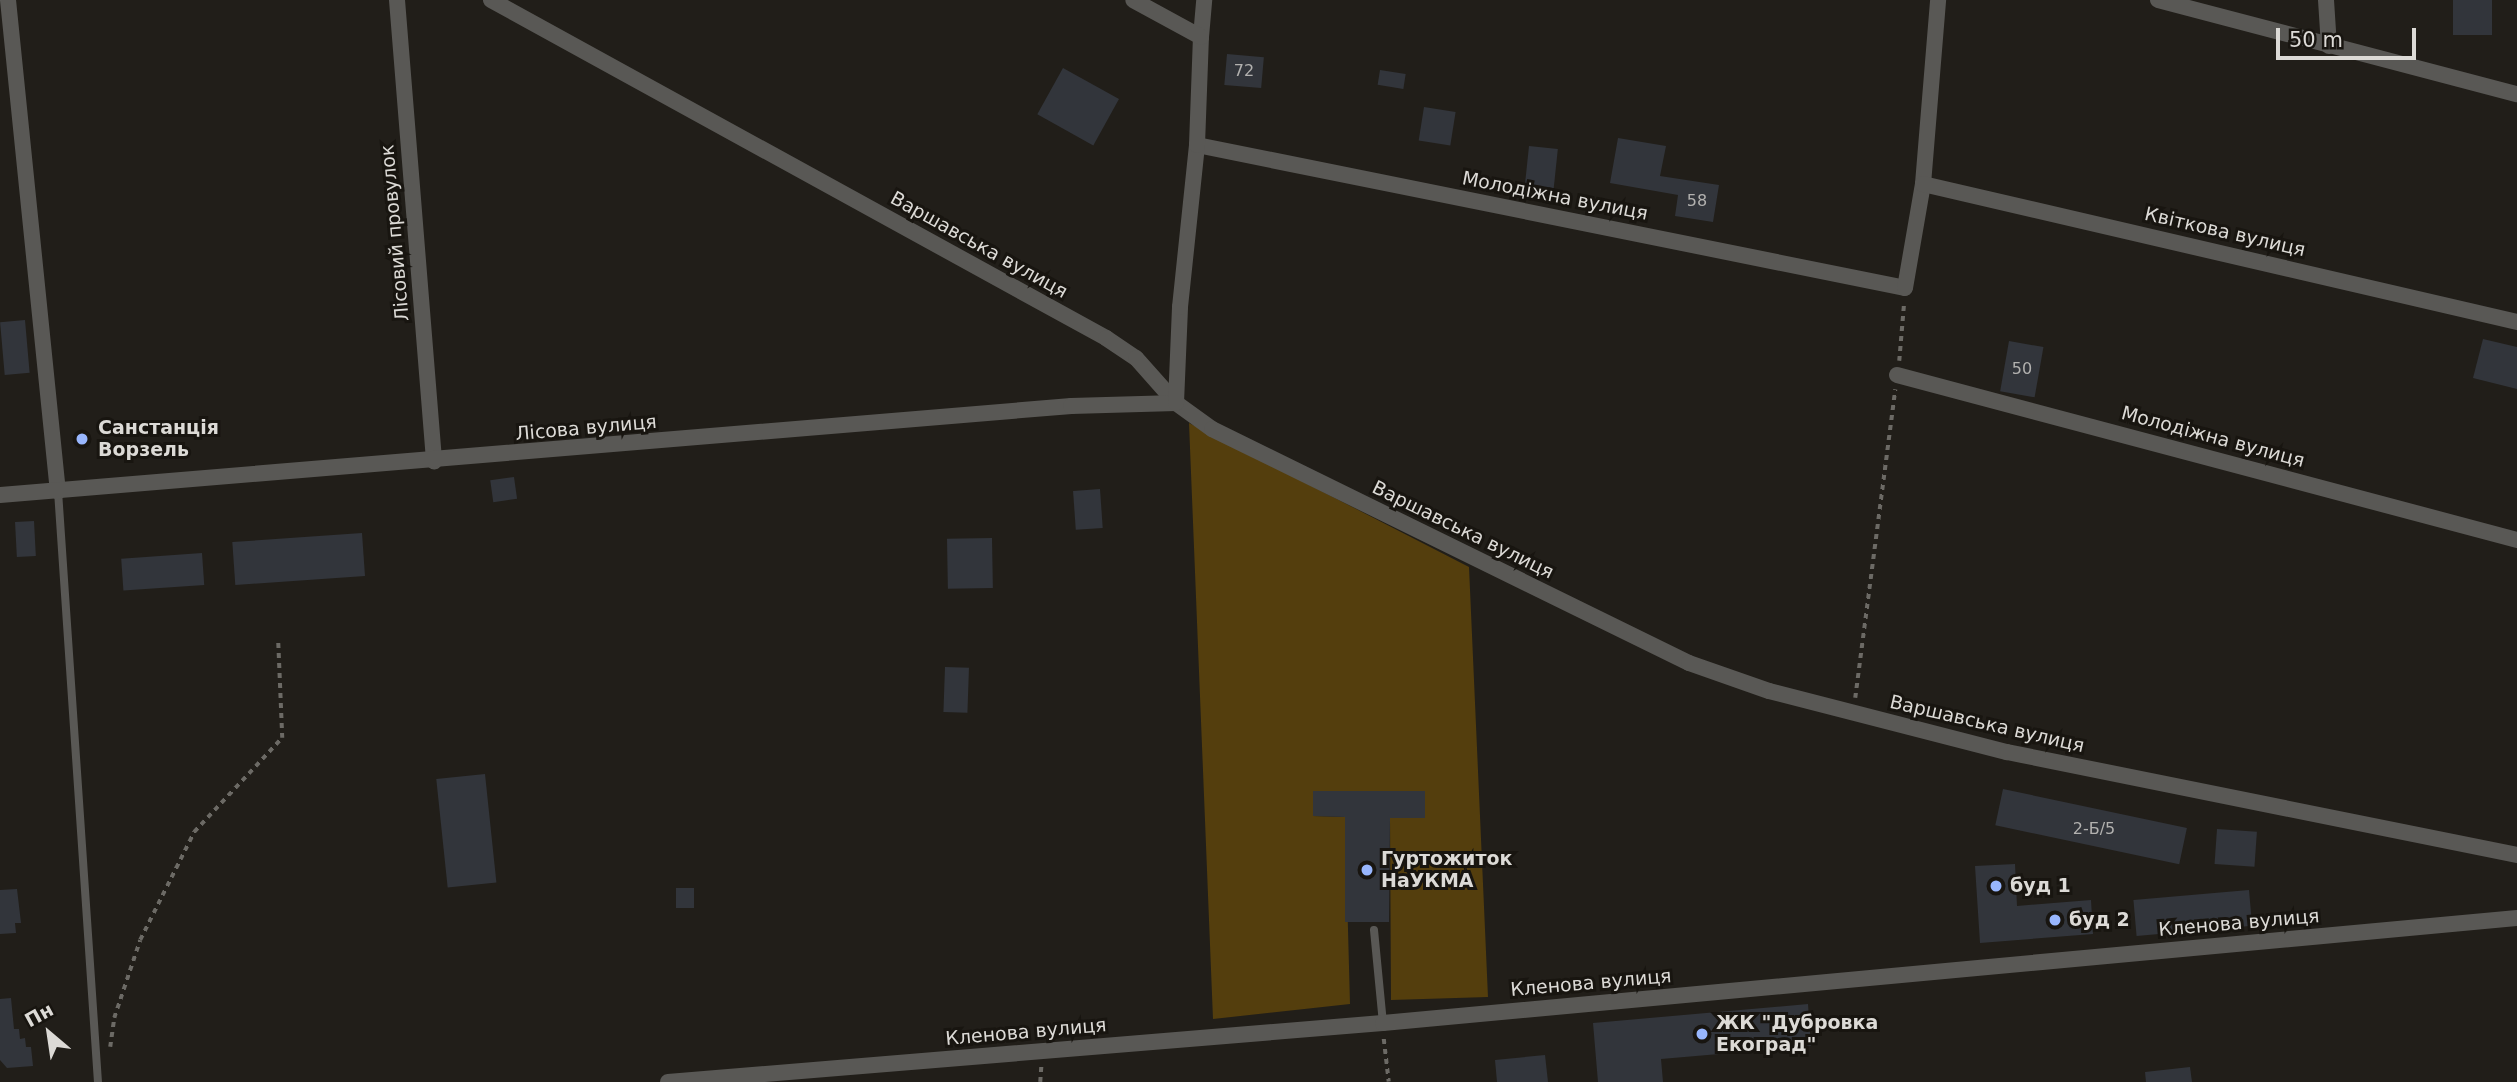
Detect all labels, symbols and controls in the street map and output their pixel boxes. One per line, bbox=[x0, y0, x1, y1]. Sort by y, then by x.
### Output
scale bar bbox=[2279, 14, 2419, 58]
text: 50 m bbox=[2289, 28, 2343, 52]
house number: 72 bbox=[1234, 61, 1254, 81]
street label: Лісовий провулок bbox=[376, 144, 414, 322]
street label: Молодіжна вулиця bbox=[1460, 167, 1650, 225]
street label: Варшавська вулиця bbox=[886, 187, 1072, 303]
house number: 58 bbox=[1687, 191, 1707, 211]
street label: Квіткова вулиця bbox=[2142, 202, 2308, 262]
house number: 50 bbox=[2012, 359, 2032, 379]
street label: Молодіжна вулиця bbox=[2119, 402, 2307, 472]
street label: Лісова вулиця bbox=[514, 410, 658, 446]
place label: Санстанція Ворзель bbox=[98, 417, 219, 461]
marker: Санстанція Ворзель bbox=[72, 429, 92, 449]
street label: Варшавська вулиця bbox=[1369, 476, 1557, 584]
street label: Варшавська вулиця bbox=[1887, 691, 2087, 757]
house number: 2-Б/5 bbox=[2073, 819, 2115, 839]
place label: Гуртожиток НаУКМА bbox=[1381, 848, 1512, 892]
marker: Гуртожиток НаУКМА bbox=[1359, 862, 1375, 878]
place label: буд 1 bbox=[2010, 875, 2071, 897]
marker: буд 1 bbox=[1988, 878, 2004, 894]
street label: Кленова вулиця bbox=[2158, 905, 2320, 941]
place label: буд 2 bbox=[2069, 909, 2130, 931]
marker: буд 2 bbox=[2047, 912, 2063, 928]
street label: Кленова вулиця bbox=[1510, 965, 1672, 1001]
north arrow bbox=[14, 998, 84, 1068]
text: Пн bbox=[21, 998, 57, 1031]
place label: ЖК "Дубровка Екоград" bbox=[1716, 1012, 1878, 1056]
street label: Кленова вулиця bbox=[945, 1014, 1107, 1050]
marker: ЖК "Дубровка Екоград" bbox=[1694, 1026, 1710, 1042]

